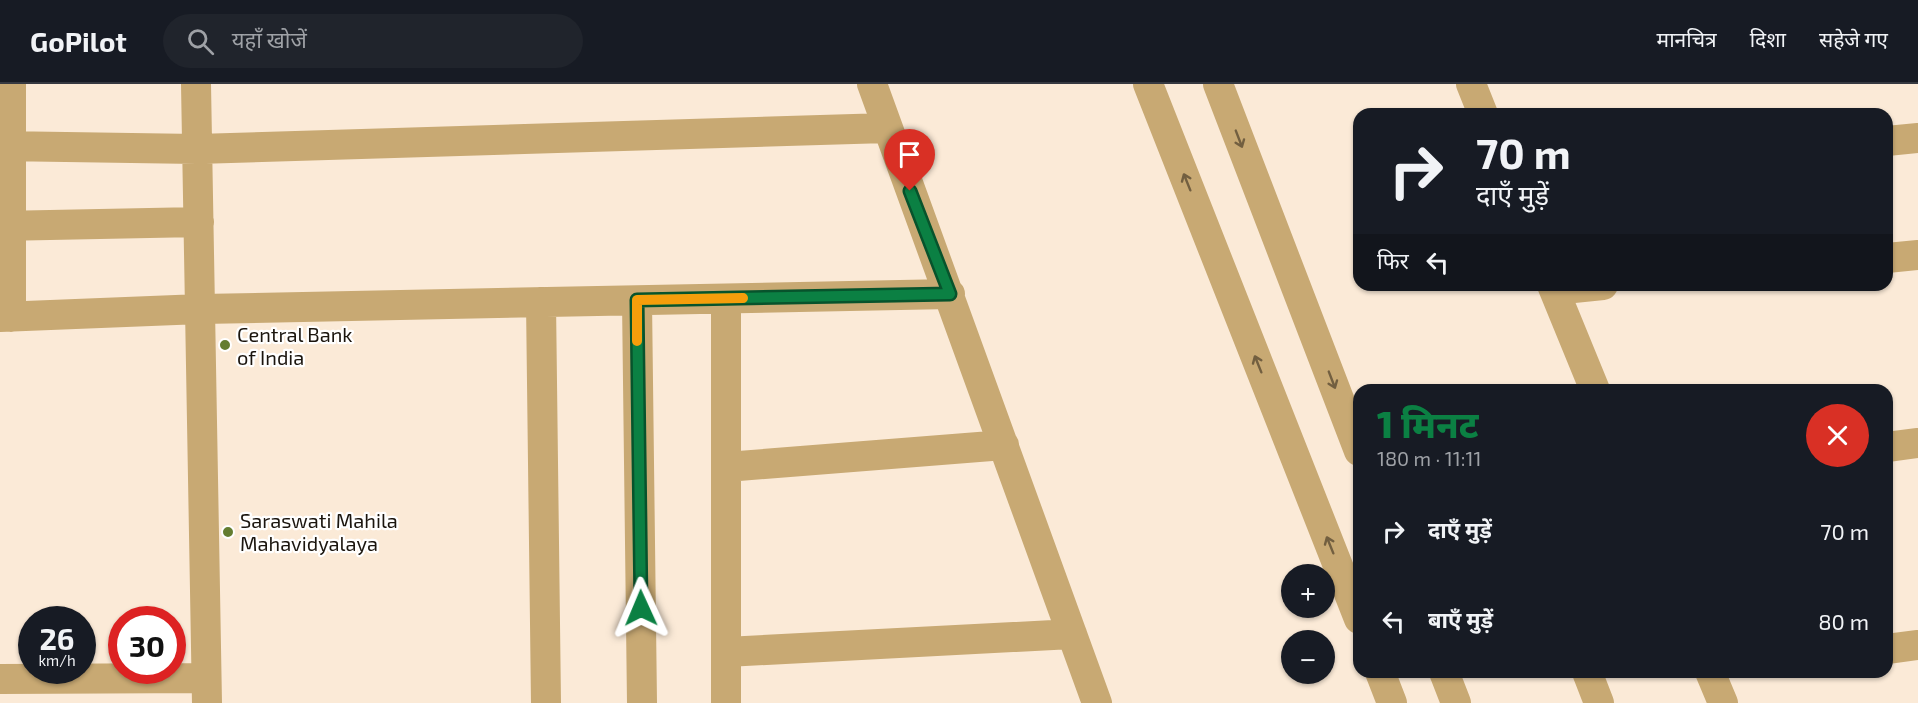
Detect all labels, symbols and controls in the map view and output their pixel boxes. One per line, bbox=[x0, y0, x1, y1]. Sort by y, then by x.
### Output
search box bbox=[163, 14, 583, 68]
text: GoPilot bbox=[30, 24, 127, 58]
icon: search bbox=[184, 25, 217, 58]
text: यहाँ खोजें bbox=[232, 26, 307, 52]
text: मानचित्र bbox=[1657, 26, 1717, 51]
text: दिशा bbox=[1750, 26, 1786, 51]
text: सहेजे गए bbox=[1819, 26, 1888, 51]
text: 70 m bbox=[1476, 127, 1571, 177]
pin bbox=[884, 129, 935, 191]
one-way arrow bbox=[1234, 129, 1245, 147]
icon: right bbox=[1377, 132, 1455, 210]
icon: arrive bbox=[893, 138, 926, 171]
one-way arrow bbox=[1180, 173, 1191, 192]
text: दाएँ मुड़ें bbox=[1476, 178, 1549, 210]
icon: left bbox=[1421, 246, 1454, 279]
text: फिर bbox=[1377, 247, 1409, 273]
place label: Central Bank of India bbox=[237, 322, 352, 369]
marker: Central Bank of India bbox=[218, 338, 232, 352]
one-way arrow bbox=[1252, 355, 1263, 373]
one-way arrow bbox=[1327, 370, 1338, 388]
text: 1 मिनट bbox=[1377, 402, 1478, 445]
button: close bbox=[1806, 404, 1869, 467]
text: 180 m · 11:11 bbox=[1377, 446, 1481, 470]
place label: Saraswati Mahila Mahavidyalaya bbox=[240, 508, 398, 555]
icon: right bbox=[1377, 515, 1410, 548]
text: दाएँ मुड़ें bbox=[1428, 516, 1492, 542]
text: 70 m bbox=[1820, 518, 1869, 544]
marker: Saraswati Mahila Mahavidyalaya bbox=[221, 525, 235, 539]
one-way arrow bbox=[1324, 536, 1335, 555]
map controls bbox=[1281, 564, 1335, 684]
button: + bbox=[1281, 564, 1335, 618]
position arrow bbox=[609, 576, 673, 640]
icon: left bbox=[1377, 605, 1410, 638]
speed limit sign: 30 bbox=[108, 606, 186, 684]
text: बाएँ मुड़ें bbox=[1428, 606, 1493, 632]
text: 80 m bbox=[1818, 608, 1869, 634]
text: 26 bbox=[39, 620, 75, 656]
button: − bbox=[1281, 630, 1335, 684]
text: km/h bbox=[38, 651, 76, 669]

